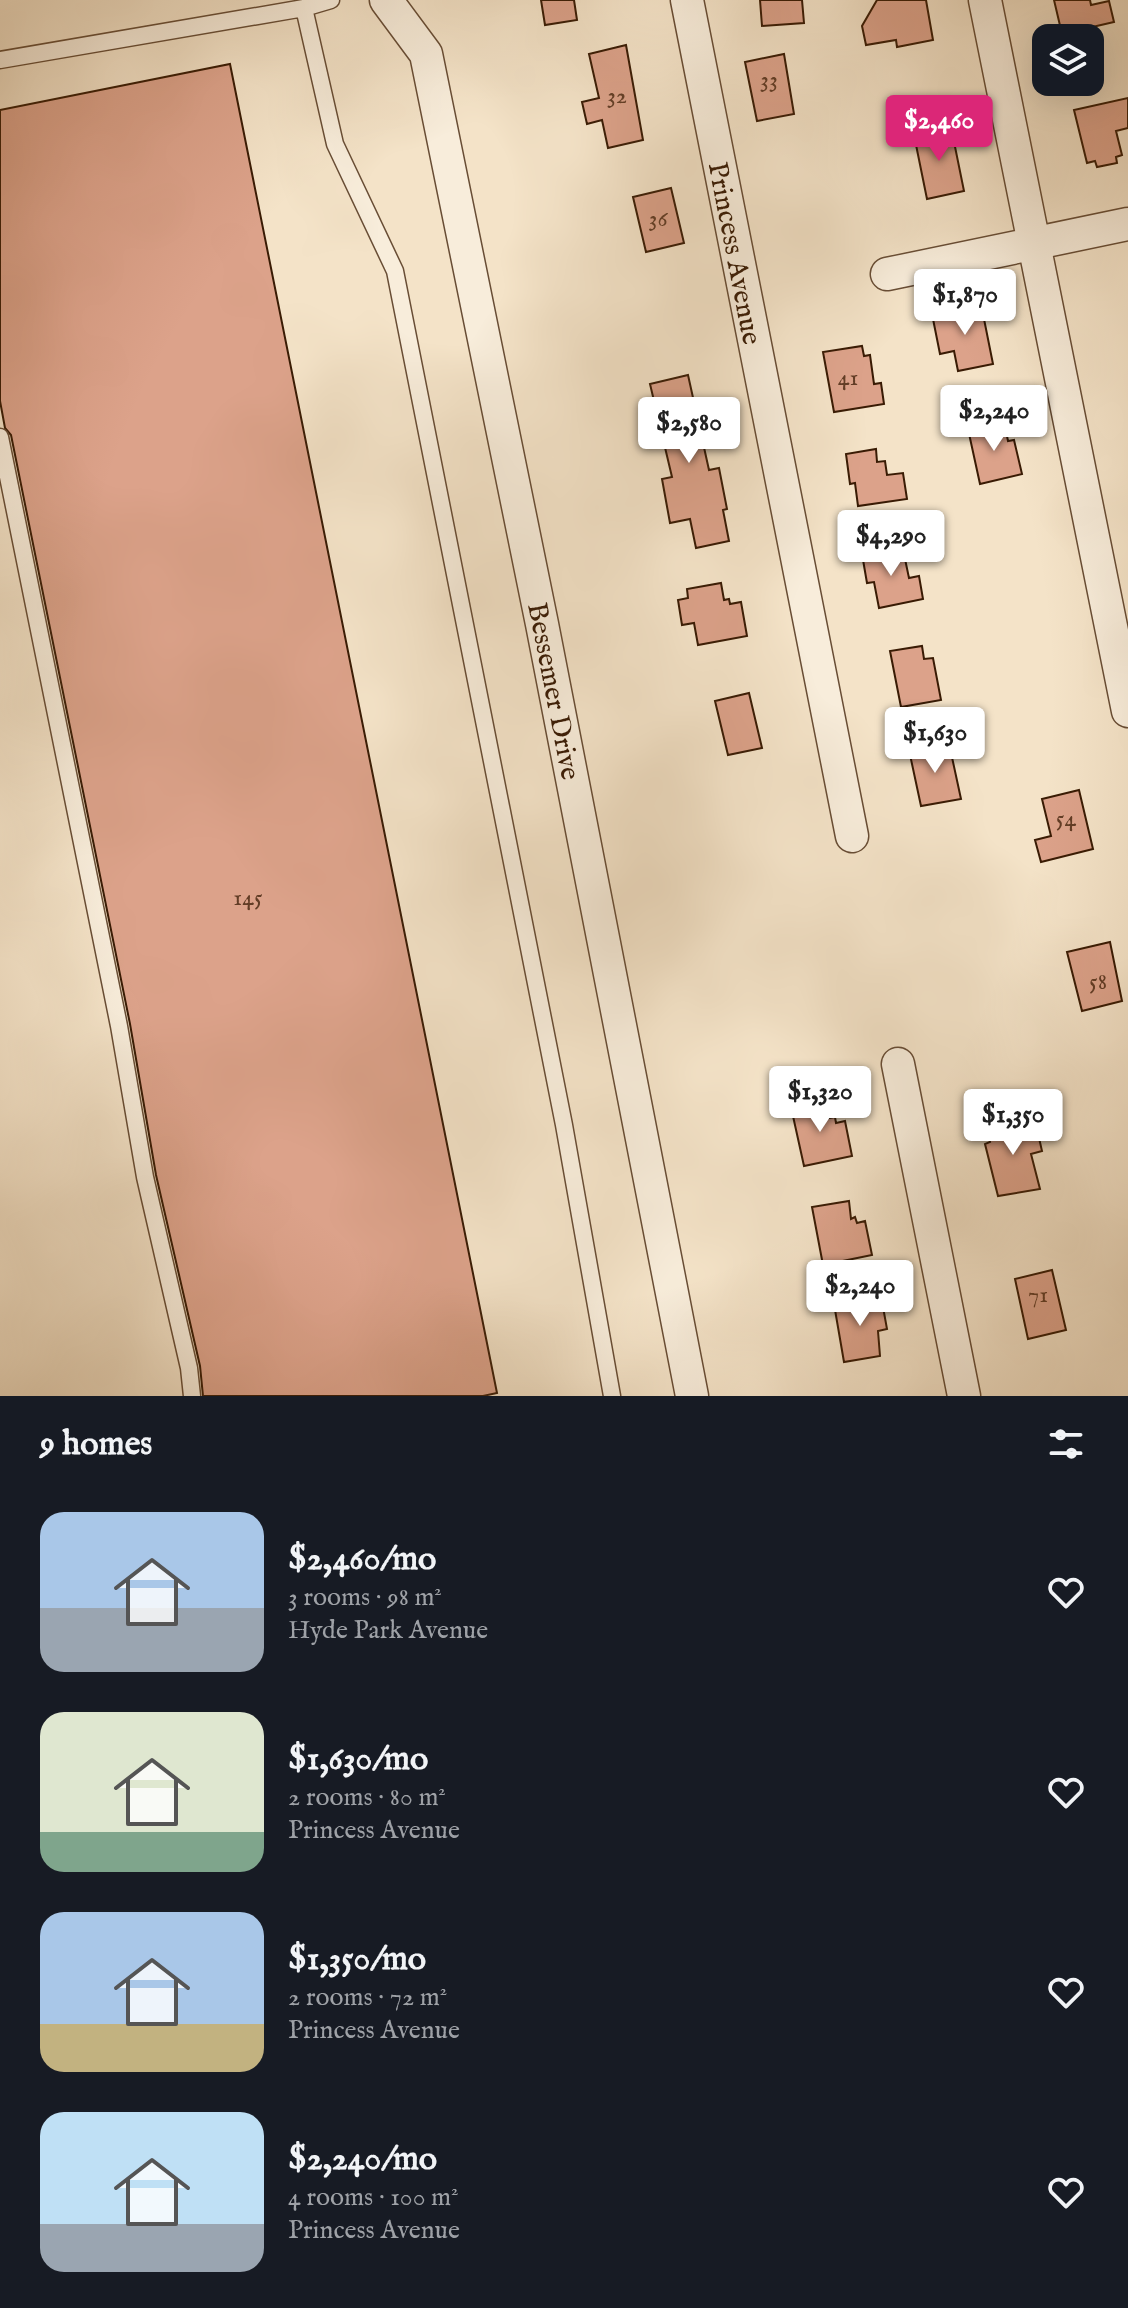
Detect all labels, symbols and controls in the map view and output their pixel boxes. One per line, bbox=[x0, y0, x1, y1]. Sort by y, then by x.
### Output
map controls bbox=[1032, 24, 1104, 96]
button: layers bbox=[1032, 24, 1104, 96]
house number: 33 bbox=[760, 65, 778, 96]
house number: 32 bbox=[607, 81, 627, 112]
pin: $2,460 bbox=[874, 95, 1004, 163]
text: $2,460 bbox=[904, 104, 974, 137]
street label: Princess Avenue bbox=[699, 159, 768, 348]
house number: 36 bbox=[648, 204, 668, 235]
pin: $1,870 bbox=[900, 269, 1030, 337]
text: $1,870 bbox=[932, 278, 998, 311]
house number: 41 bbox=[838, 363, 858, 394]
pin: $2,240 bbox=[929, 385, 1059, 453]
text: $2,240 bbox=[958, 394, 1030, 427]
pin: $2,580 bbox=[624, 397, 754, 465]
text: $2,580 bbox=[656, 406, 722, 439]
pin: $4,290 bbox=[826, 510, 956, 578]
text: $4,290 bbox=[855, 519, 927, 552]
street label: Bessemer Drive bbox=[518, 600, 587, 783]
pin: $1,630 bbox=[870, 707, 1000, 775]
text: $1,630 bbox=[903, 716, 967, 749]
house number: 54 bbox=[1056, 804, 1076, 835]
house number: 145 bbox=[233, 883, 263, 914]
house number: 58 bbox=[1089, 967, 1107, 998]
pin: $1,320 bbox=[755, 1066, 885, 1134]
text: $1,320 bbox=[787, 1075, 853, 1108]
pin: $1,350 bbox=[948, 1089, 1078, 1157]
text: $1,350 bbox=[982, 1098, 1044, 1131]
pin: $2,240 bbox=[795, 1260, 925, 1328]
text: $2,240 bbox=[824, 1269, 896, 1302]
house number: 71 bbox=[1028, 1280, 1048, 1311]
icon: filters bbox=[1044, 1422, 1088, 1466]
text: 9 homes bbox=[40, 1423, 152, 1466]
text: $2,460/mo bbox=[288, 1538, 436, 1581]
icon: home bbox=[104, 1544, 200, 1640]
icon: heart bbox=[1044, 1570, 1088, 1614]
text: 3 rooms · 98 m² bbox=[288, 1581, 442, 1614]
text: Hyde Park Avenue bbox=[288, 1614, 488, 1647]
text: $1,630/mo bbox=[288, 1738, 428, 1781]
icon: home bbox=[104, 1744, 200, 1840]
icon: heart bbox=[1044, 1770, 1088, 1814]
text: 2 rooms · 80 m² bbox=[288, 1781, 446, 1814]
text: Princess Avenue bbox=[288, 1814, 460, 1847]
text: $1,350/mo bbox=[288, 1938, 426, 1981]
icon: home bbox=[104, 1944, 200, 2040]
icon: heart bbox=[1044, 1970, 1088, 2014]
text: 2 rooms · 72 m² bbox=[288, 1981, 447, 2014]
text: Princess Avenue bbox=[288, 2014, 460, 2047]
text: $2,240/mo bbox=[288, 2138, 437, 2181]
icon: home bbox=[104, 2144, 200, 2240]
icon: heart bbox=[1044, 2170, 1088, 2214]
text: 4 rooms · 100 m² bbox=[288, 2181, 458, 2214]
text: Princess Avenue bbox=[288, 2214, 460, 2247]

